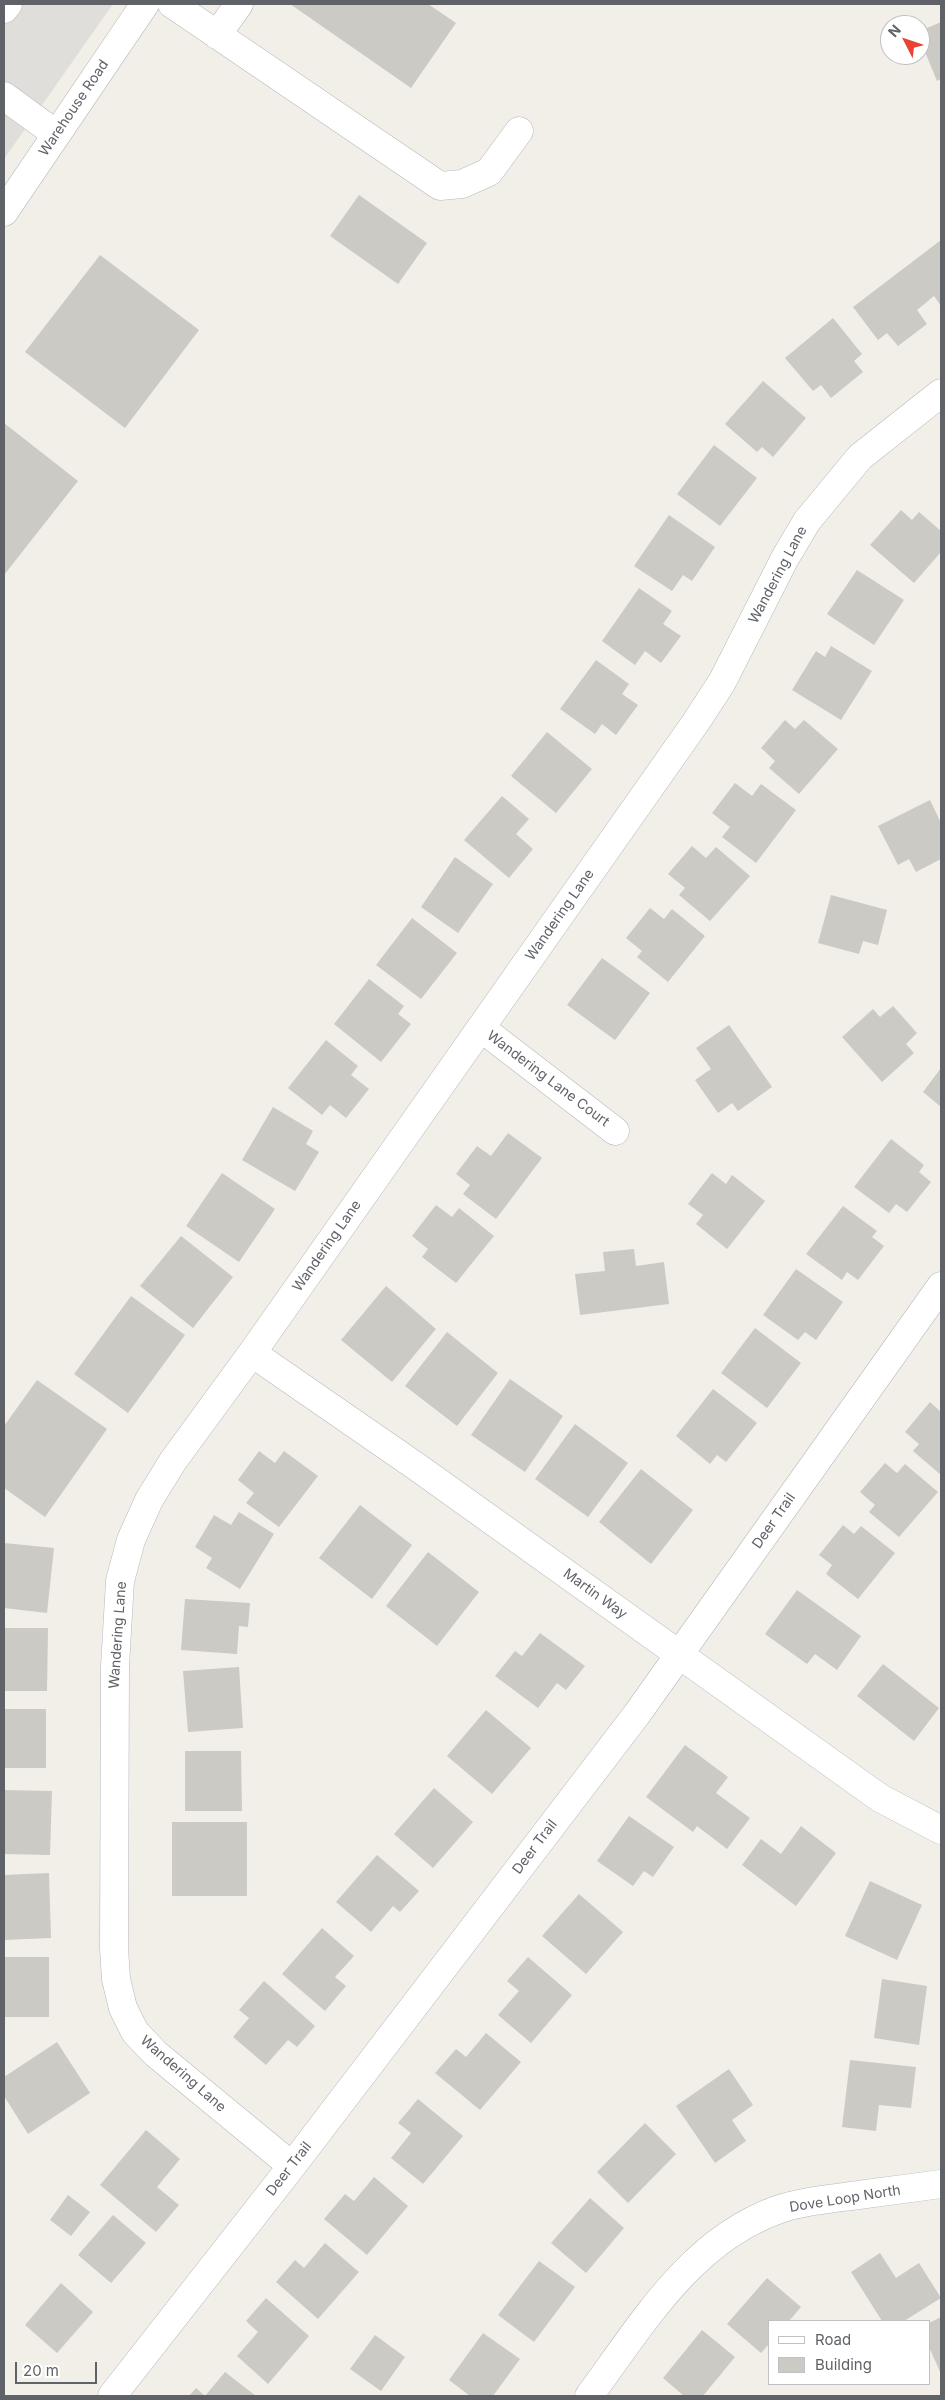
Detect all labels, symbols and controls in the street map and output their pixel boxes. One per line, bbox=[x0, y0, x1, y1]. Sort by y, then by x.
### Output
north arrow bbox=[880, 15, 930, 65]
text: N bbox=[884, 21, 904, 40]
street label: Warehouse Road bbox=[36, 57, 112, 159]
street label: Wandering Lane bbox=[745, 523, 811, 627]
street label: Wandering Lane bbox=[522, 866, 598, 964]
street label: Wandering Lane Court bbox=[484, 1028, 612, 1130]
street label: Wandering Lane bbox=[289, 1197, 365, 1295]
street label: Deer Trail bbox=[749, 1490, 799, 1552]
street label: Martin Way bbox=[560, 1565, 630, 1623]
street label: Wandering Lane bbox=[106, 1581, 130, 1689]
street label: Deer Trail bbox=[509, 1816, 561, 1878]
street label: Wandering Lane bbox=[137, 2032, 229, 2116]
street label: Deer Trail bbox=[263, 2139, 315, 2199]
street label: Dove Loop North bbox=[788, 2182, 902, 2216]
legend bbox=[768, 2320, 930, 2385]
text: Road bbox=[815, 2330, 851, 2349]
scale bar bbox=[18, 2352, 100, 2384]
text: Building bbox=[815, 2355, 872, 2374]
text: 20 m bbox=[23, 2361, 59, 2380]

